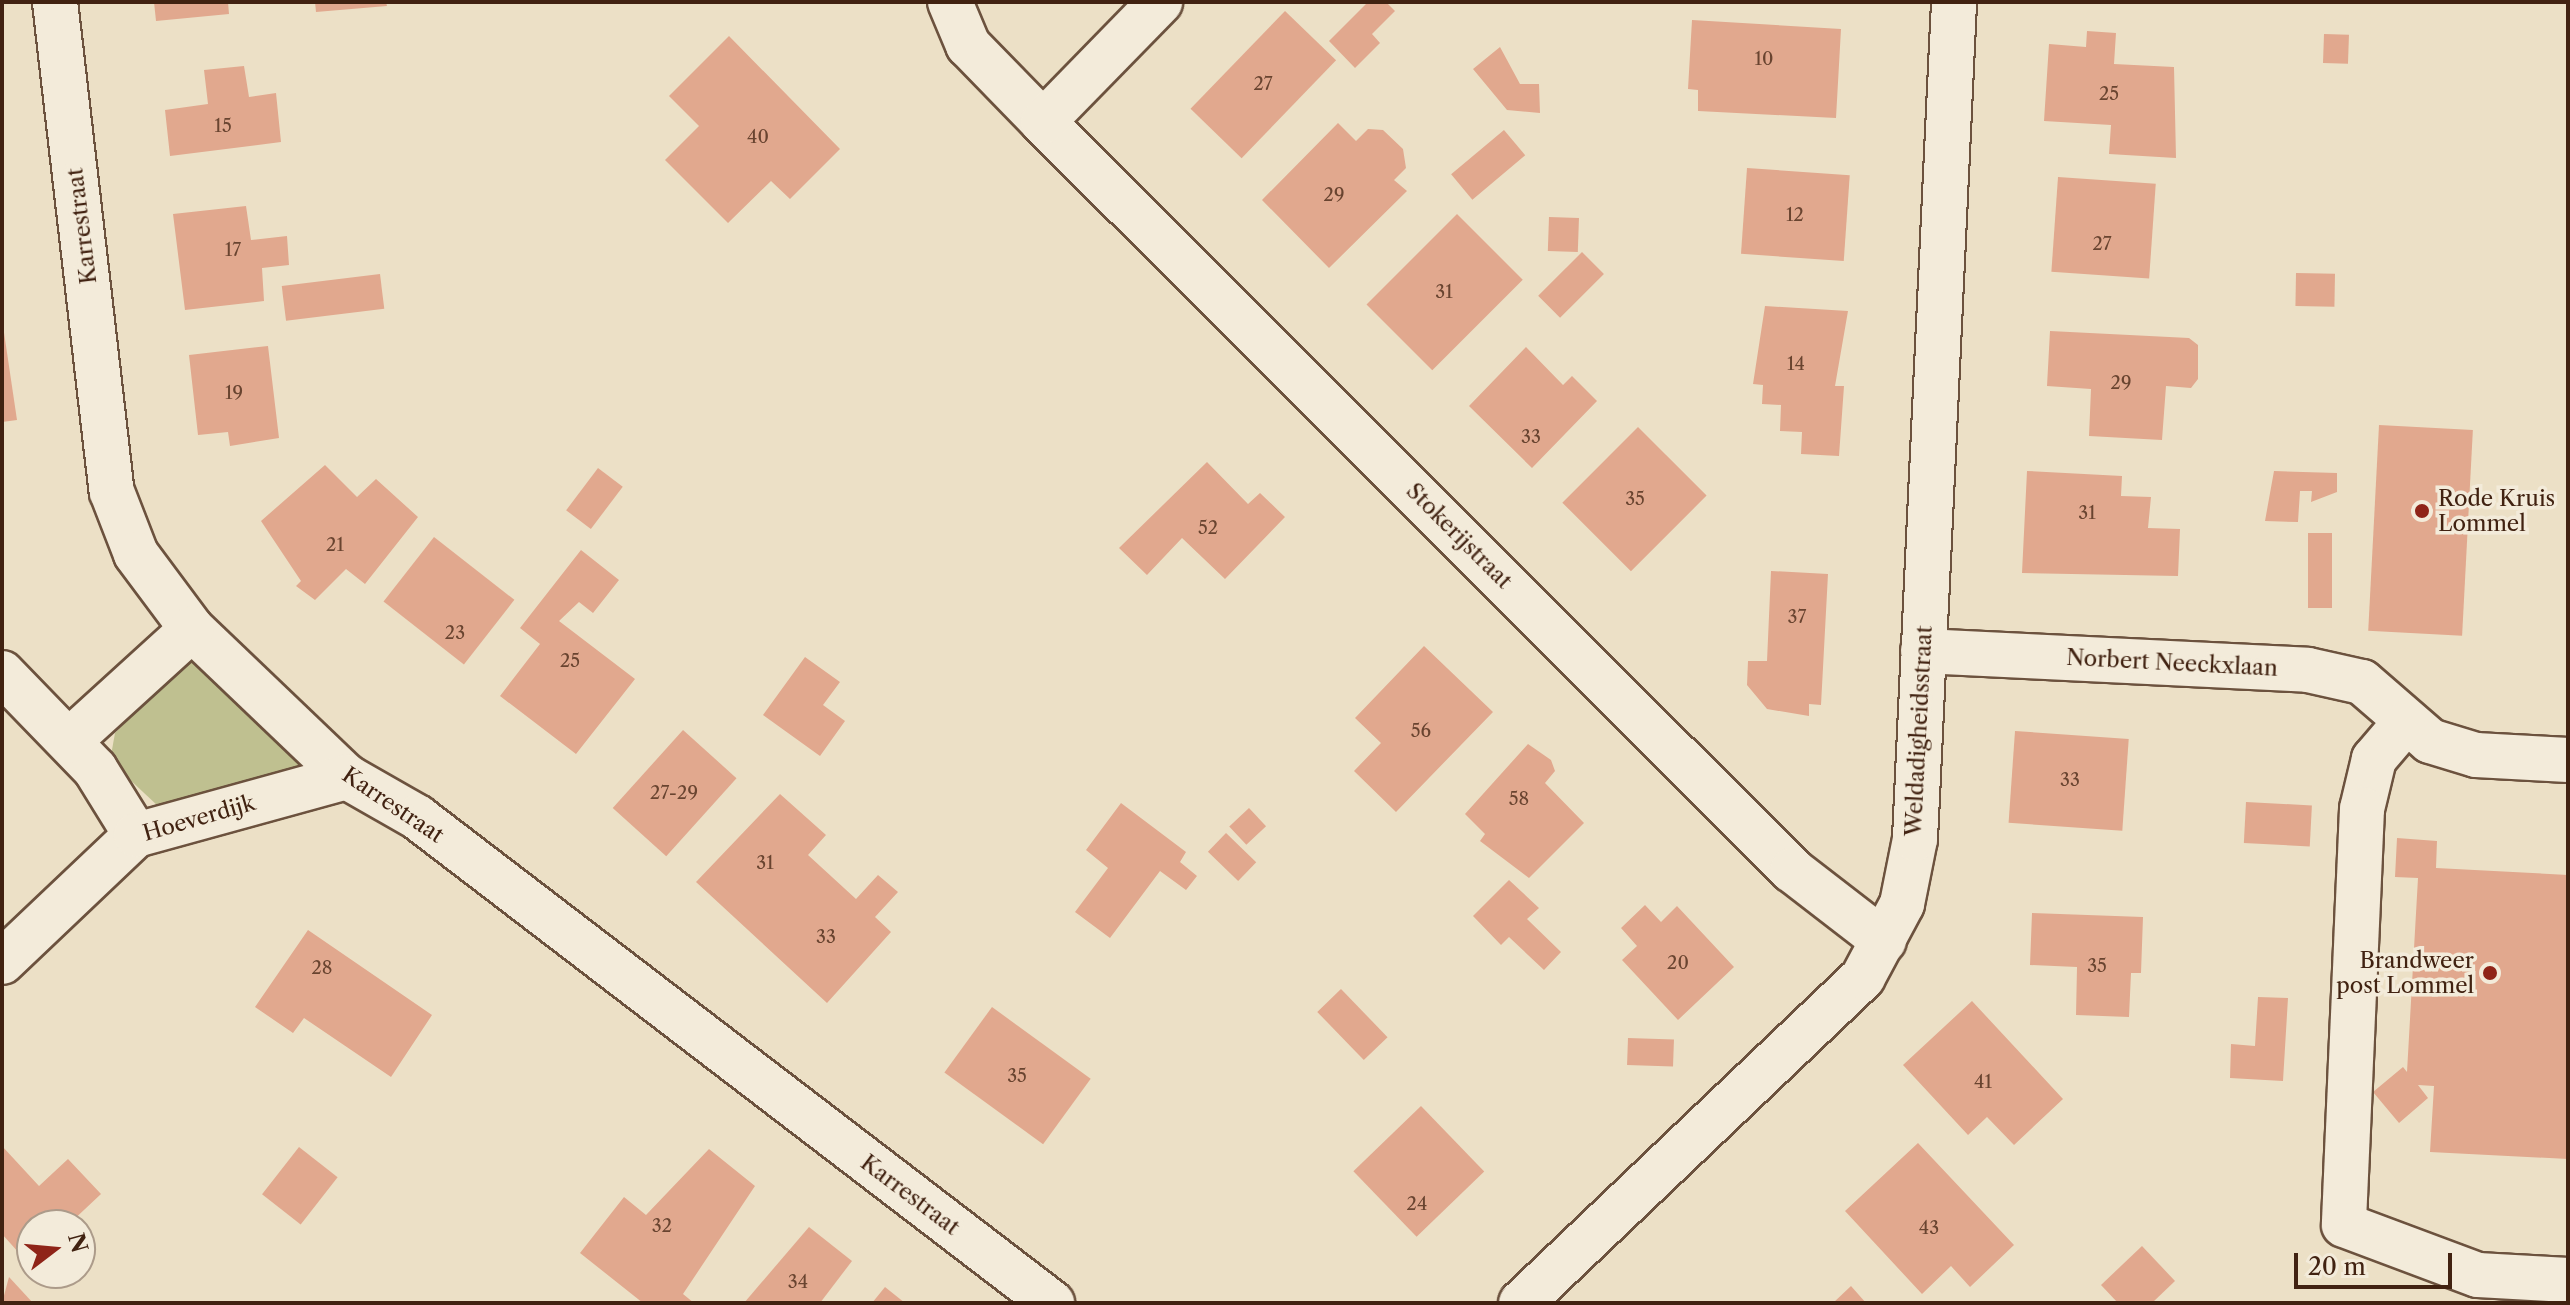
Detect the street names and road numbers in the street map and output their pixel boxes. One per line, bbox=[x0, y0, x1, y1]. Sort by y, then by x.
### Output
street label: Karrestraat bbox=[62, 166, 102, 286]
street label: Stokerijstraat bbox=[1401, 478, 1517, 594]
street label: Weldadigheidsstraat bbox=[1900, 625, 1938, 837]
street label: Norbert Neeckxlaan bbox=[2066, 644, 2278, 682]
street label: Karrestraat bbox=[337, 761, 449, 849]
street label: Hoeverdijk bbox=[140, 789, 258, 847]
street label: Karrestraat bbox=[855, 1149, 965, 1241]

